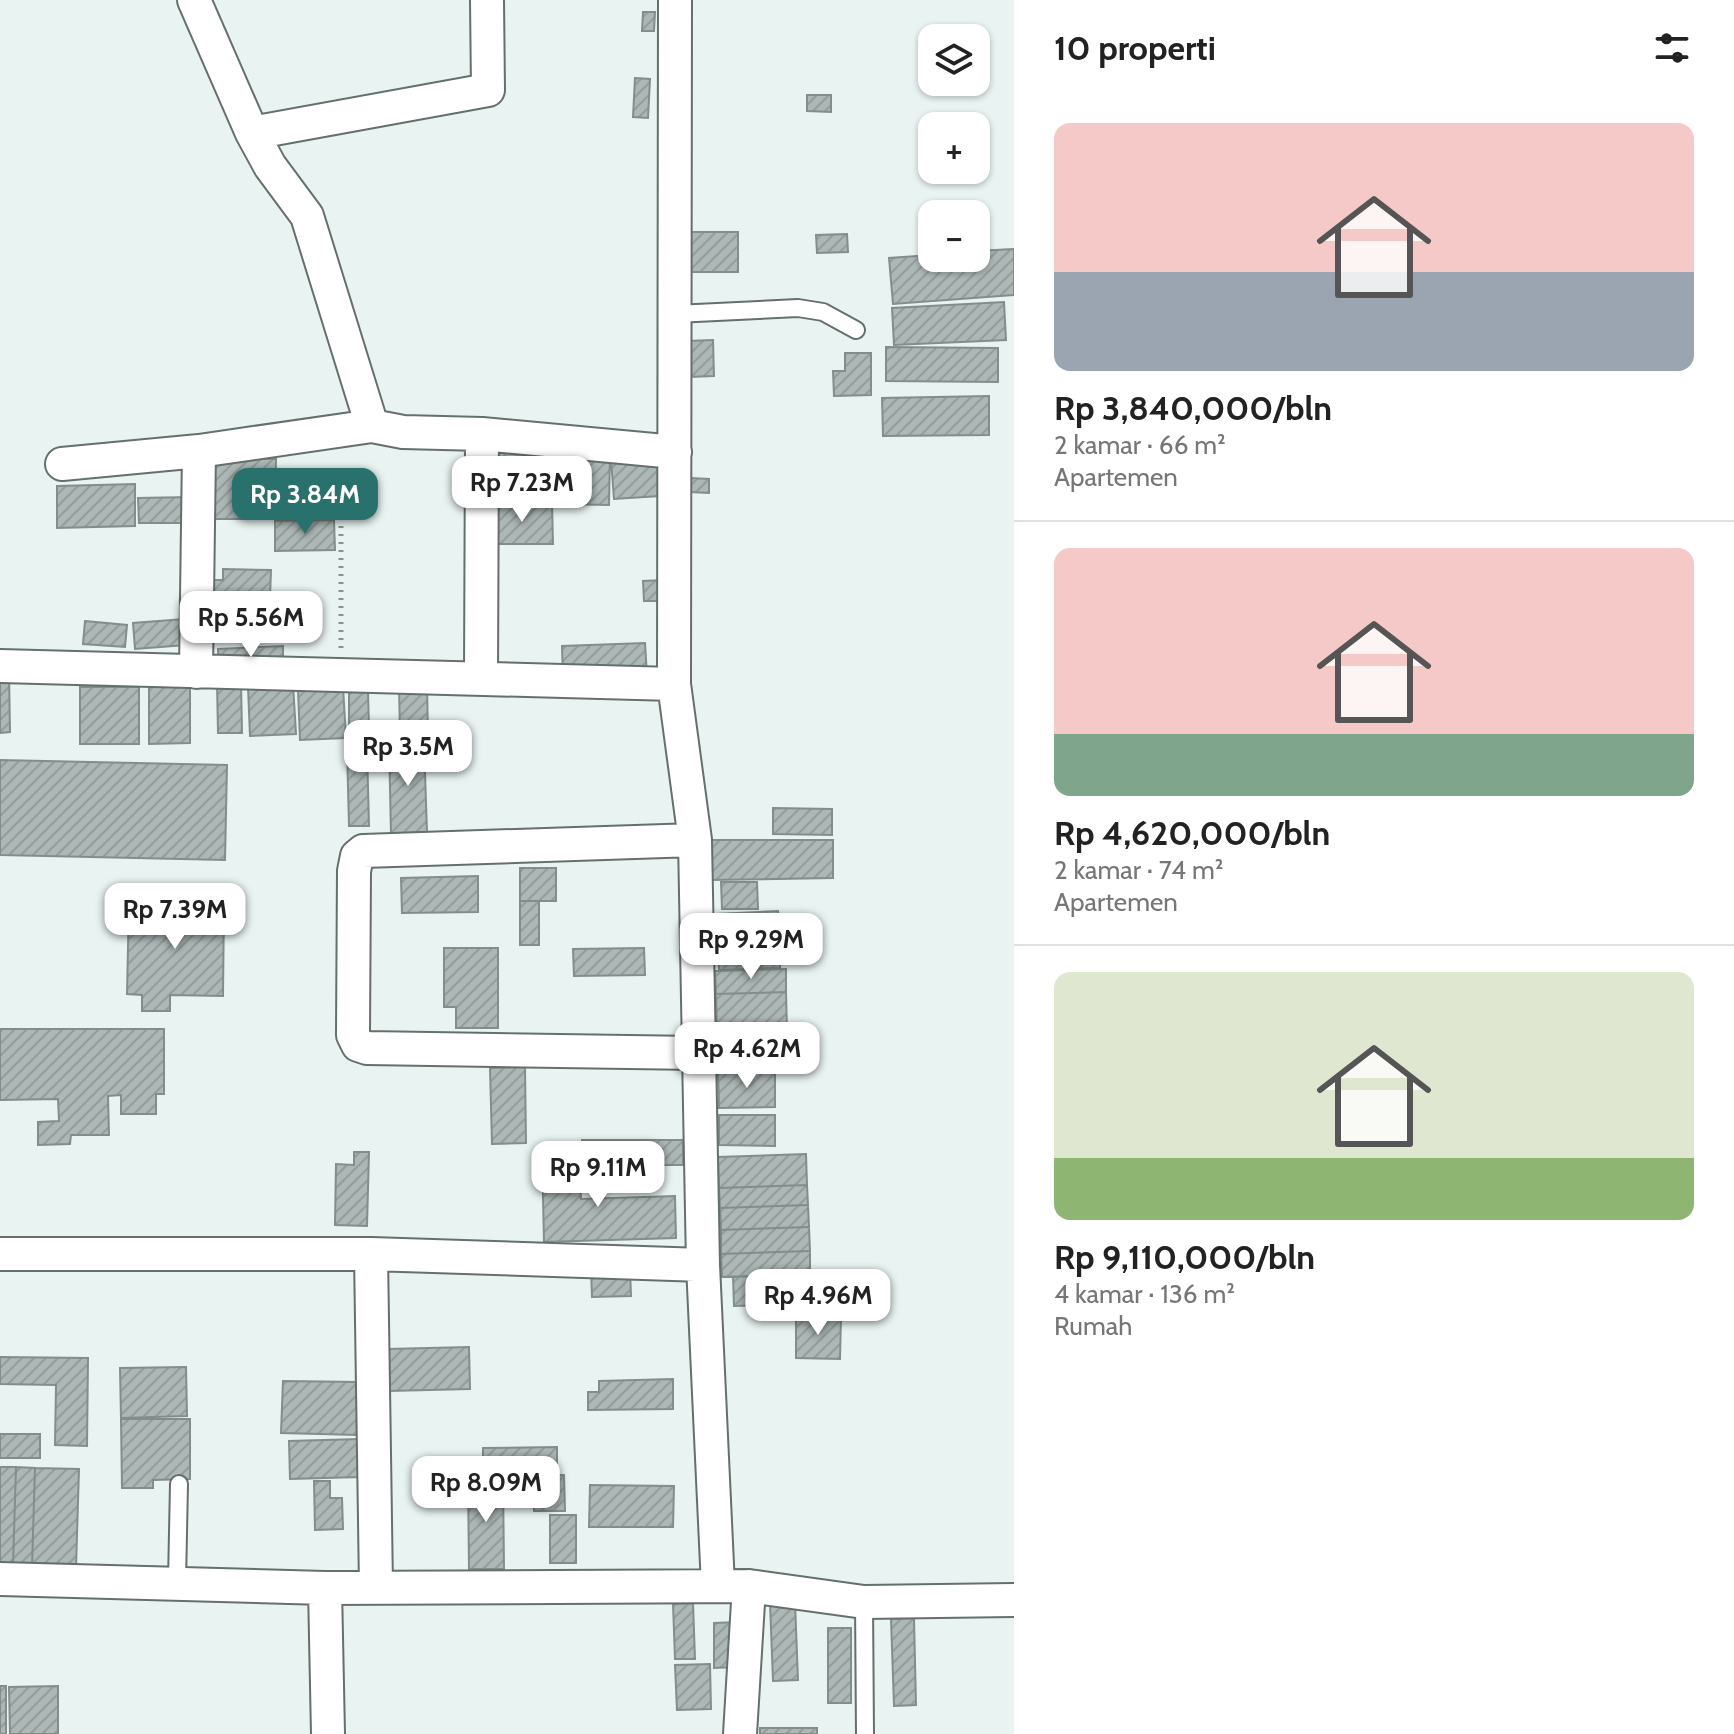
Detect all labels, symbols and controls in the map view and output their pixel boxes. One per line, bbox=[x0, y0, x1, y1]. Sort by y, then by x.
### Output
map controls bbox=[918, 24, 990, 272]
button: layers bbox=[918, 24, 990, 96]
icon: filters bbox=[1650, 26, 1694, 70]
text: 10 properti bbox=[1054, 27, 1216, 69]
button: + bbox=[918, 112, 990, 184]
icon: home bbox=[1302, 175, 1446, 319]
button: − bbox=[918, 200, 990, 272]
text: Rp 3,840,000/bln bbox=[1054, 387, 1332, 429]
text: 2 kamar · 66 m² bbox=[1054, 429, 1226, 461]
pin: Rp 7.23M bbox=[439, 456, 605, 524]
text: Apartemen bbox=[1054, 461, 1178, 493]
text: Rp 7.23M bbox=[470, 466, 574, 498]
pin: Rp 3.84M bbox=[222, 468, 388, 536]
text: Rp 3.84M bbox=[250, 478, 360, 510]
pin: Rp 5.56M bbox=[168, 591, 334, 659]
icon: home bbox=[1302, 600, 1446, 744]
text: Rp 5.56M bbox=[198, 601, 304, 633]
pin: Rp 3.5M bbox=[334, 720, 482, 788]
text: Rp 3.5M bbox=[362, 730, 454, 762]
text: Rp 4,620,000/bln bbox=[1054, 812, 1330, 854]
text: 2 kamar · 74 m² bbox=[1054, 854, 1223, 886]
pin: Rp 7.39M bbox=[92, 883, 258, 951]
text: Apartemen bbox=[1054, 886, 1178, 918]
text: Rp 7.39M bbox=[123, 893, 227, 925]
pin: Rp 9.29M bbox=[668, 913, 834, 981]
text: Rp 9.29M bbox=[698, 923, 804, 955]
pin: Rp 4.62M bbox=[664, 1022, 830, 1090]
icon: home bbox=[1302, 1024, 1446, 1168]
text: Rp 4.62M bbox=[693, 1032, 801, 1064]
pin: Rp 9.11M bbox=[515, 1141, 681, 1209]
text: Rp 9.11M bbox=[549, 1151, 647, 1183]
text: Rp 9,110,000/bln bbox=[1054, 1236, 1315, 1278]
pin: Rp 4.96M bbox=[735, 1269, 901, 1337]
text: 4 kamar · 136 m² bbox=[1054, 1278, 1235, 1310]
text: Rp 4.96M bbox=[763, 1279, 873, 1311]
text: Rumah bbox=[1054, 1310, 1132, 1342]
pin: Rp 8.09M bbox=[403, 1456, 569, 1524]
text: Rp 8.09M bbox=[430, 1466, 542, 1498]

